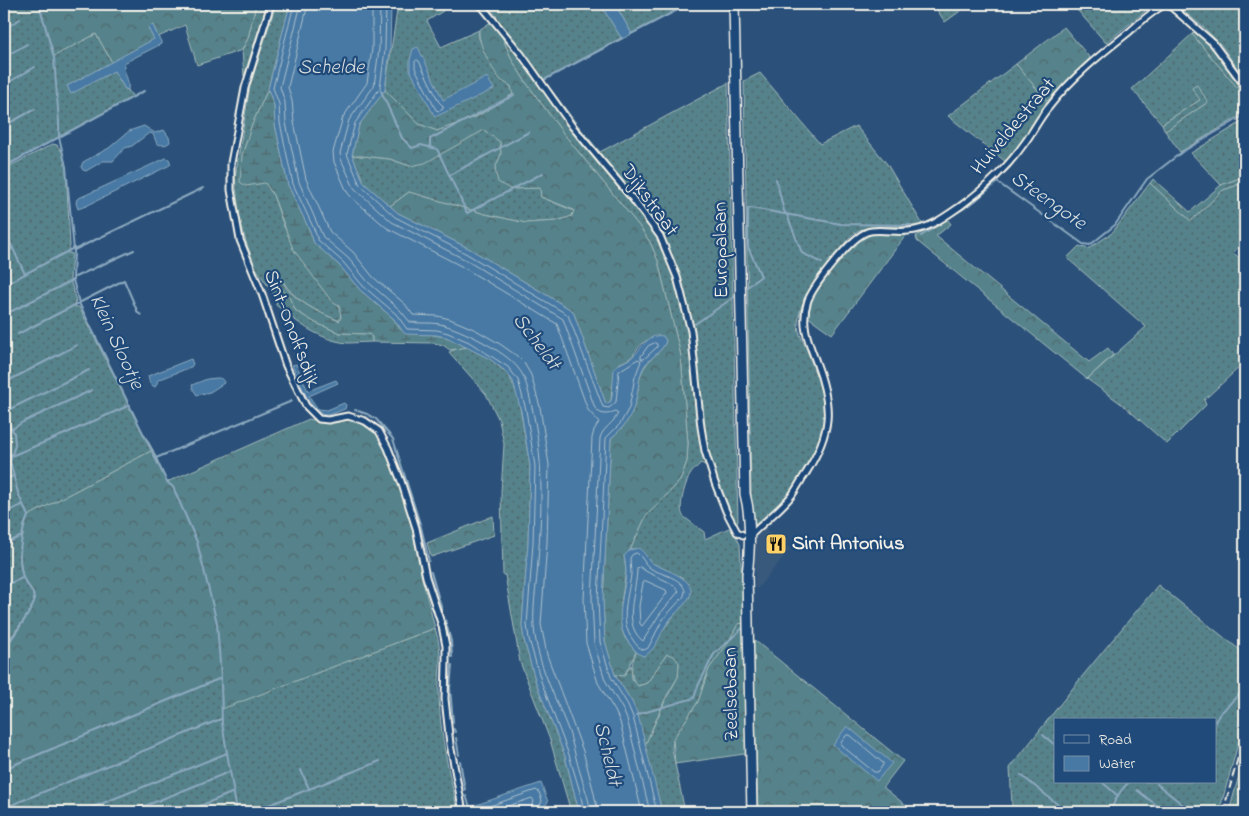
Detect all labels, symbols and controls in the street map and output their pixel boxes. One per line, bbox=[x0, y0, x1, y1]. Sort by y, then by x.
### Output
water label: Schelde bbox=[298, 53, 366, 83]
street label: Huiveldestraat bbox=[965, 72, 1063, 182]
street label: Dijkstraat bbox=[612, 158, 685, 243]
water label: Steengote bbox=[1003, 164, 1093, 240]
street label: Europalaan bbox=[707, 201, 737, 299]
street label: Sint-Onolfsdijk bbox=[255, 266, 327, 392]
water label: Klein Slootje bbox=[81, 289, 152, 396]
water label: Scheldt bbox=[505, 307, 569, 378]
place label: Sint Antonius bbox=[792, 530, 904, 559]
restaurant icon: Sint Antonius bbox=[764, 532, 788, 556]
street label: Zeelsebaan bbox=[717, 647, 747, 741]
legend bbox=[1054, 718, 1216, 784]
water label: Scheldt bbox=[585, 719, 629, 791]
text: Road bbox=[1099, 729, 1132, 751]
text: Water bbox=[1099, 753, 1135, 775]

